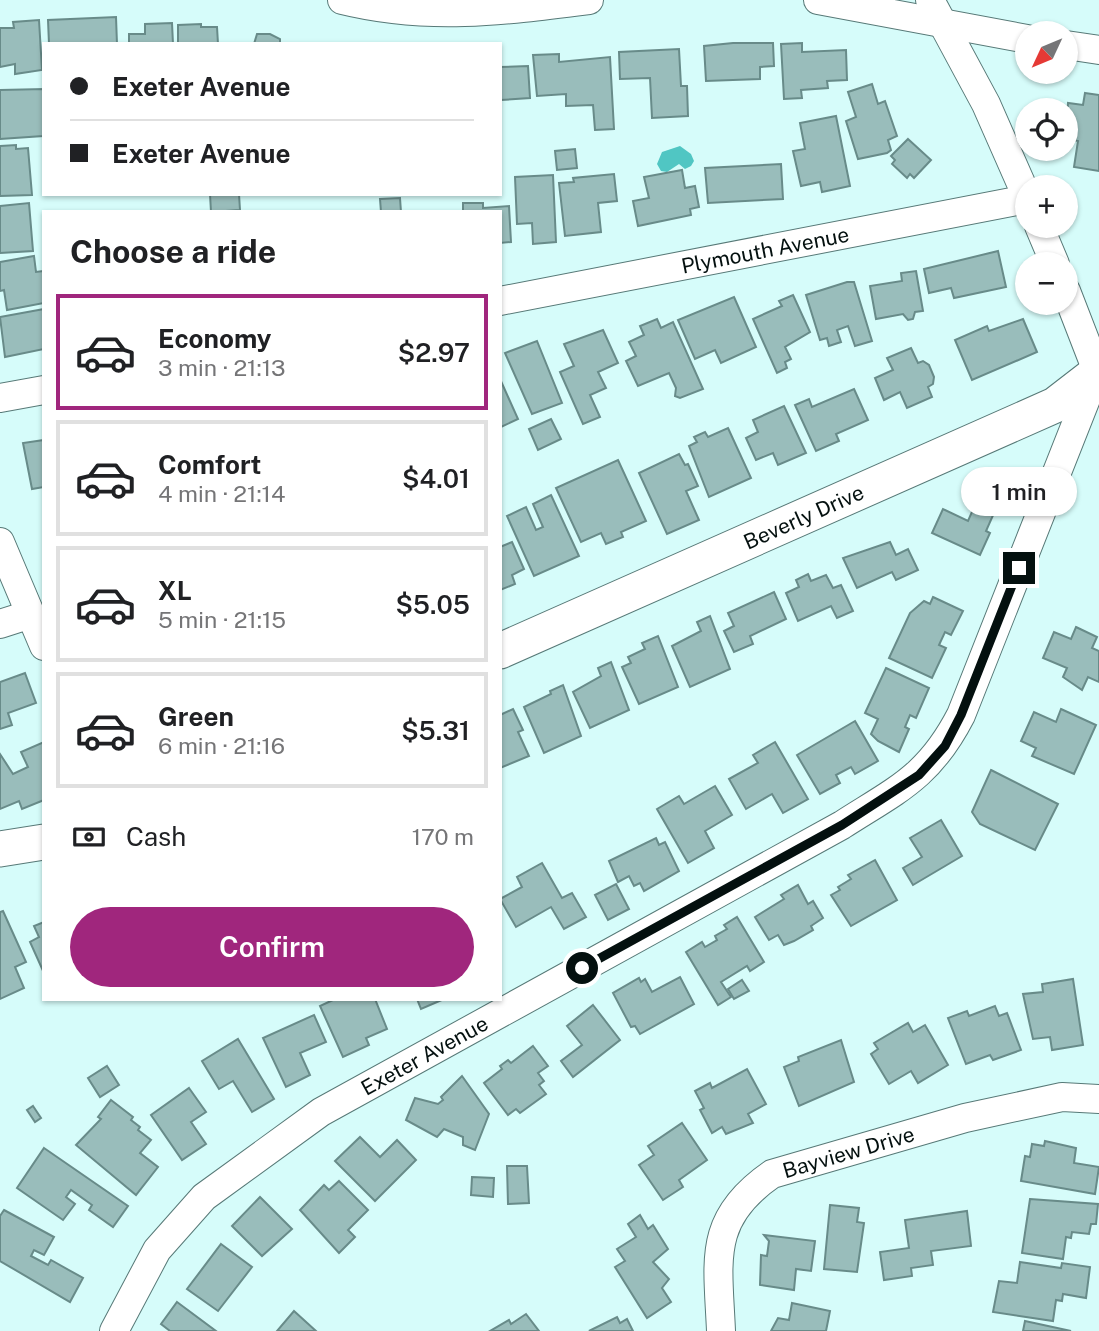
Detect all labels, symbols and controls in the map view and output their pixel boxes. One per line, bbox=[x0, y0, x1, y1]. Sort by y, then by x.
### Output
north arrow bbox=[1015, 21, 1078, 84]
map controls bbox=[1015, 21, 1078, 315]
text: Exeter Avenue bbox=[112, 71, 291, 102]
button: locate bbox=[1015, 98, 1078, 161]
text: Exeter Avenue bbox=[112, 138, 291, 169]
button: + bbox=[1015, 175, 1078, 238]
street label: Plymouth Avenue bbox=[679, 221, 851, 278]
text: Choose a ride bbox=[70, 233, 276, 270]
button: − bbox=[1015, 252, 1078, 315]
icon: car bbox=[74, 321, 137, 384]
text: Economy bbox=[158, 323, 271, 354]
text: $2.97 bbox=[398, 337, 470, 368]
text: 3 min · 21:13 bbox=[158, 354, 286, 381]
icon: car bbox=[74, 447, 137, 510]
text: Comfort bbox=[158, 449, 261, 480]
text: $4.01 bbox=[402, 463, 470, 494]
callout: 1 min bbox=[961, 466, 1077, 516]
text: 1 min bbox=[992, 478, 1046, 505]
street label: Beverly Drive bbox=[740, 479, 868, 554]
text: 4 min · 21:14 bbox=[158, 480, 285, 507]
route end bbox=[1003, 552, 1035, 584]
icon: car bbox=[74, 573, 137, 636]
text: XL bbox=[158, 575, 192, 606]
text: $5.05 bbox=[395, 589, 470, 620]
text: 5 min · 21:15 bbox=[158, 606, 286, 633]
icon: car bbox=[74, 699, 137, 762]
text: Green bbox=[158, 701, 234, 732]
text: $5.31 bbox=[401, 715, 470, 746]
text: 6 min · 21:16 bbox=[158, 732, 285, 759]
icon: cash bbox=[70, 818, 108, 856]
text: Cash bbox=[126, 821, 186, 852]
text: 170 m bbox=[412, 823, 474, 850]
button: Confirm bbox=[70, 907, 474, 987]
route start bbox=[566, 952, 598, 984]
street label: Exeter Avenue bbox=[356, 1010, 492, 1100]
street label: Bayview Drive bbox=[780, 1121, 917, 1183]

